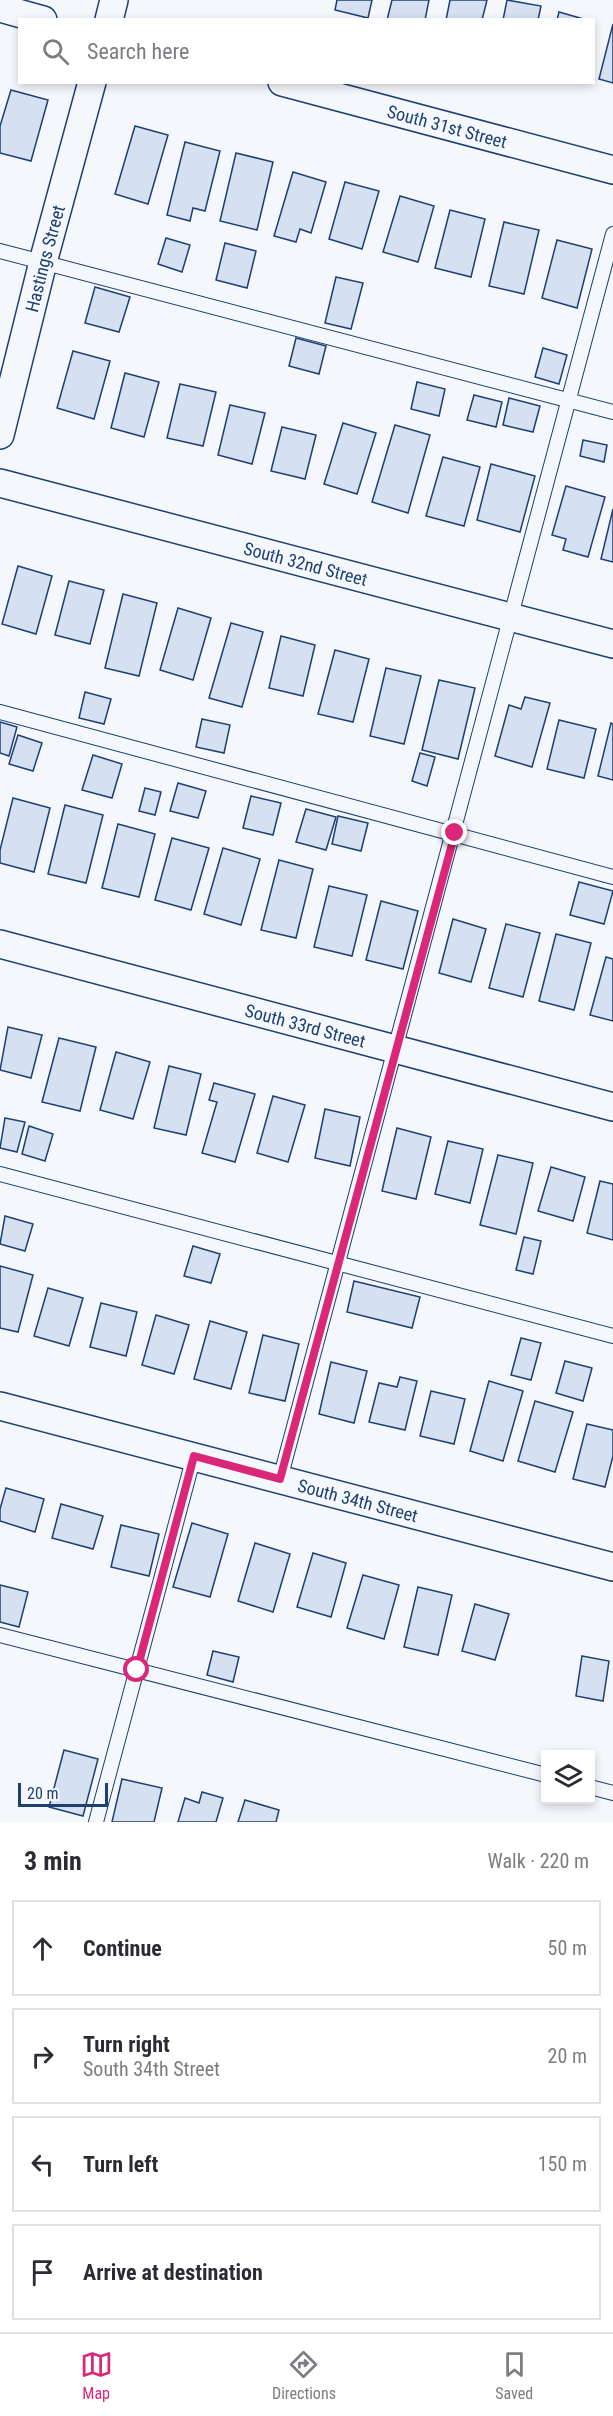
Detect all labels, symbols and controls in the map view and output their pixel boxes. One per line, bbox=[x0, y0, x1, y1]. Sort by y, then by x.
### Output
search box bbox=[18, 18, 595, 84]
icon: search bbox=[39, 35, 72, 68]
text: Search here bbox=[87, 39, 189, 64]
street label: South 31st Street bbox=[385, 100, 509, 152]
street label: Hastings Street bbox=[20, 203, 69, 314]
street label: South 32nd Street bbox=[242, 537, 370, 590]
route end bbox=[441, 819, 467, 845]
street label: South 33rd Street bbox=[243, 999, 368, 1051]
street label: South 34th Street bbox=[296, 1474, 420, 1526]
route start bbox=[123, 1656, 149, 1682]
map controls bbox=[541, 1750, 595, 1804]
button: layers bbox=[541, 1750, 595, 1804]
scale bar bbox=[18, 1780, 108, 1808]
text: 20 m bbox=[27, 1784, 59, 1803]
text: 3 min bbox=[24, 1846, 82, 1876]
text: Walk · 220 m bbox=[488, 1849, 589, 1873]
icon: ahead bbox=[26, 1932, 59, 1965]
text: Continue bbox=[83, 1936, 162, 1961]
text: 50 m bbox=[548, 1936, 587, 1960]
text: Turn right bbox=[83, 2032, 170, 2057]
icon: right bbox=[26, 2040, 59, 2073]
text: 20 m bbox=[548, 2044, 587, 2068]
text: South 34th Street bbox=[83, 2057, 220, 2081]
icon: left bbox=[26, 2148, 59, 2181]
text: Turn left bbox=[83, 2152, 158, 2177]
text: 150 m bbox=[538, 2152, 587, 2176]
icon: arrive bbox=[26, 2256, 59, 2289]
text: Arrive at destination bbox=[83, 2260, 263, 2285]
tab: Map bbox=[80, 2348, 113, 2403]
tab: Directions bbox=[272, 2348, 336, 2403]
tab: Saved bbox=[495, 2348, 533, 2403]

